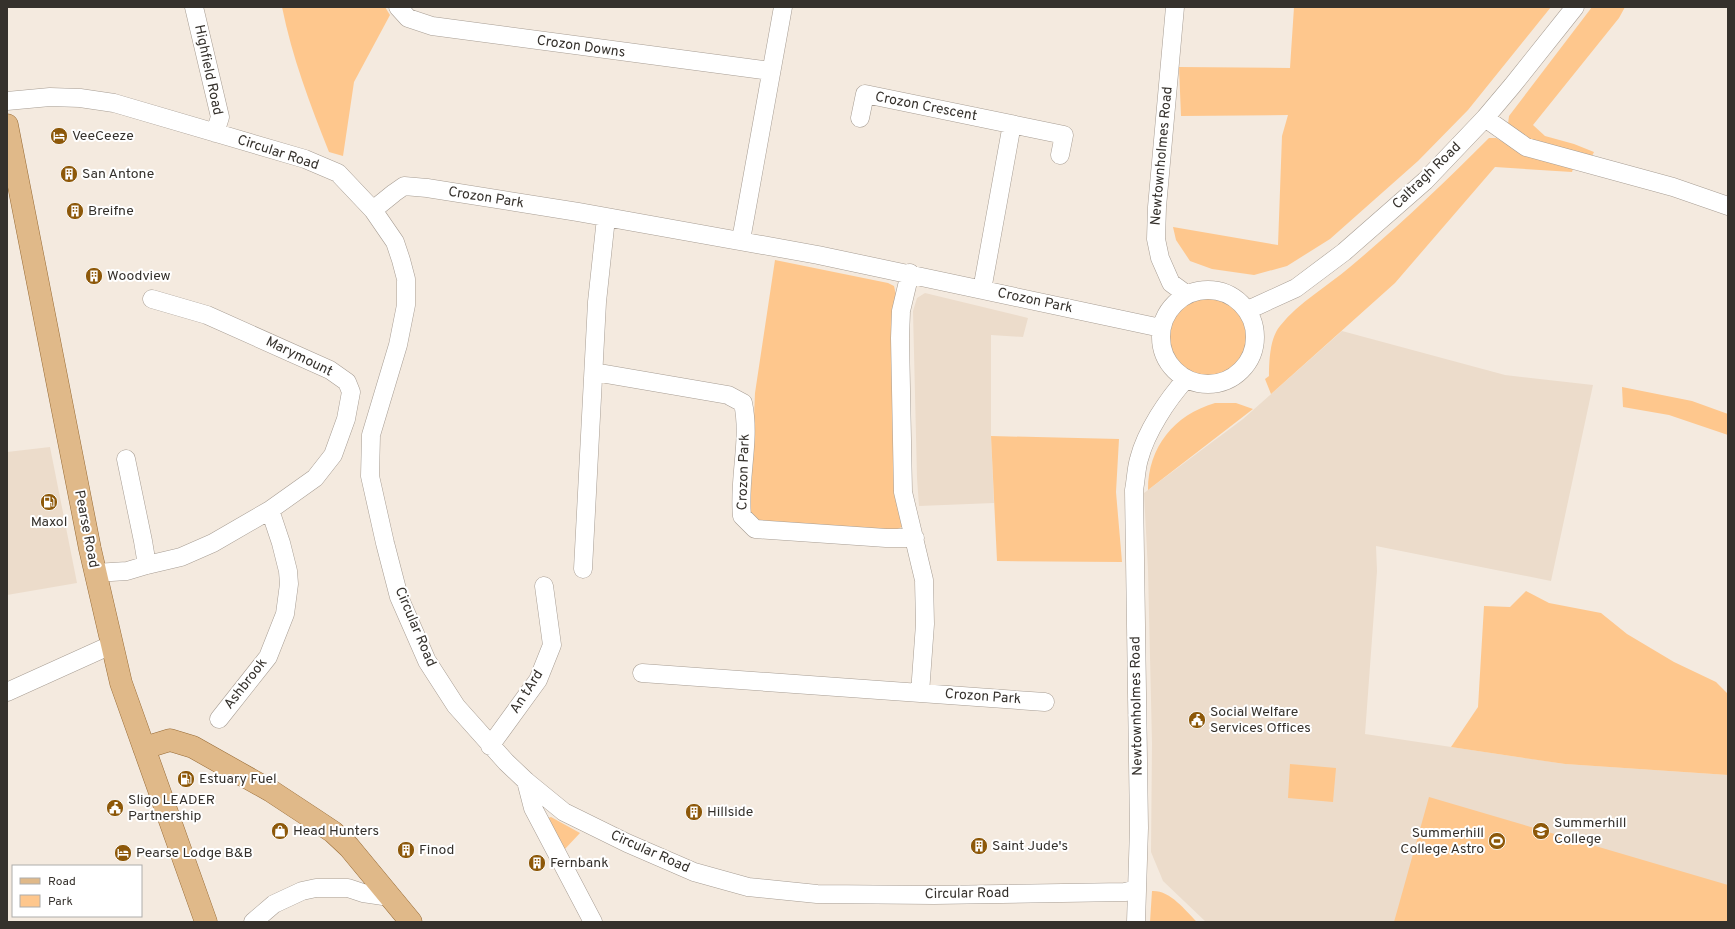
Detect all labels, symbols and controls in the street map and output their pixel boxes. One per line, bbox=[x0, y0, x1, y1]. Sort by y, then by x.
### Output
street label: Highfield Road bbox=[190, 23, 226, 117]
street label: Crozon Downs bbox=[536, 32, 626, 62]
street label: Newtownholmes Road bbox=[1147, 86, 1177, 226]
street label: Crozon Crescent bbox=[874, 89, 978, 125]
hotel icon: VeeCeeze bbox=[49, 126, 69, 146]
place label: VeeCeeze bbox=[72, 128, 134, 145]
street label: Circular Road bbox=[235, 132, 321, 174]
street label: Caltragh Road bbox=[1389, 139, 1465, 213]
building icon: San Antone bbox=[59, 164, 79, 184]
place label: San Antone bbox=[82, 166, 154, 183]
street label: Crozon Park bbox=[447, 184, 525, 212]
building icon: Breifne bbox=[65, 201, 85, 221]
place label: Breifne bbox=[88, 203, 134, 220]
building icon: Woodview bbox=[84, 266, 104, 286]
place label: Woodview bbox=[107, 268, 171, 285]
street label: Crozon Park bbox=[996, 285, 1074, 317]
street label: Marymount bbox=[263, 334, 335, 380]
street label: Crozon Park bbox=[734, 433, 754, 511]
street label: Pearse Road bbox=[70, 489, 102, 569]
fuel station icon: Maxol bbox=[39, 492, 59, 512]
place label: Maxol bbox=[31, 514, 67, 531]
street label: Circular Road bbox=[391, 585, 439, 669]
street label: Newtownholmes Road bbox=[1127, 636, 1147, 776]
street label: Ashbrook bbox=[221, 655, 271, 713]
street label: An tArd bbox=[507, 667, 547, 717]
street label: Crozon Park bbox=[944, 686, 1022, 708]
place label: Social Welfare Services Offices bbox=[1210, 704, 1311, 737]
public building icon: Social Welfare Services Offices bbox=[1187, 710, 1207, 730]
fuel station icon: Estuary Fuel bbox=[176, 769, 196, 789]
place label: Estuary Fuel bbox=[199, 771, 277, 788]
place label: Sligo LEADER Partnership bbox=[128, 792, 215, 825]
public building icon: Sligo LEADER Partnership bbox=[105, 798, 125, 818]
building icon: Hillside bbox=[684, 802, 704, 822]
place label: Hillside bbox=[707, 804, 753, 821]
place label: Summerhill College bbox=[1554, 815, 1626, 848]
shop icon: Head Hunters bbox=[270, 821, 290, 841]
school or university icon: Summerhill College bbox=[1531, 821, 1551, 841]
place label: Head Hunters bbox=[293, 823, 379, 840]
place label: Summerhill College Astro bbox=[1400, 825, 1484, 858]
street label: Circular Road bbox=[608, 827, 692, 877]
sports icon: Summerhill College Astro bbox=[1487, 831, 1507, 851]
building icon: Saint Jude's bbox=[969, 836, 989, 856]
place label: Saint Jude's bbox=[992, 838, 1068, 855]
building icon: Finod bbox=[396, 840, 416, 860]
place label: Finod bbox=[419, 842, 454, 859]
hotel icon: Pearse Lodge B&B bbox=[113, 843, 133, 863]
place label: Pearse Lodge B&B bbox=[136, 845, 253, 862]
building icon: Fernbank bbox=[527, 853, 547, 873]
place label: Fernbank bbox=[550, 855, 609, 872]
legend bbox=[12, 865, 142, 917]
text: Road bbox=[48, 874, 76, 890]
street label: Circular Road bbox=[924, 885, 1010, 903]
text: Park bbox=[48, 894, 73, 910]

